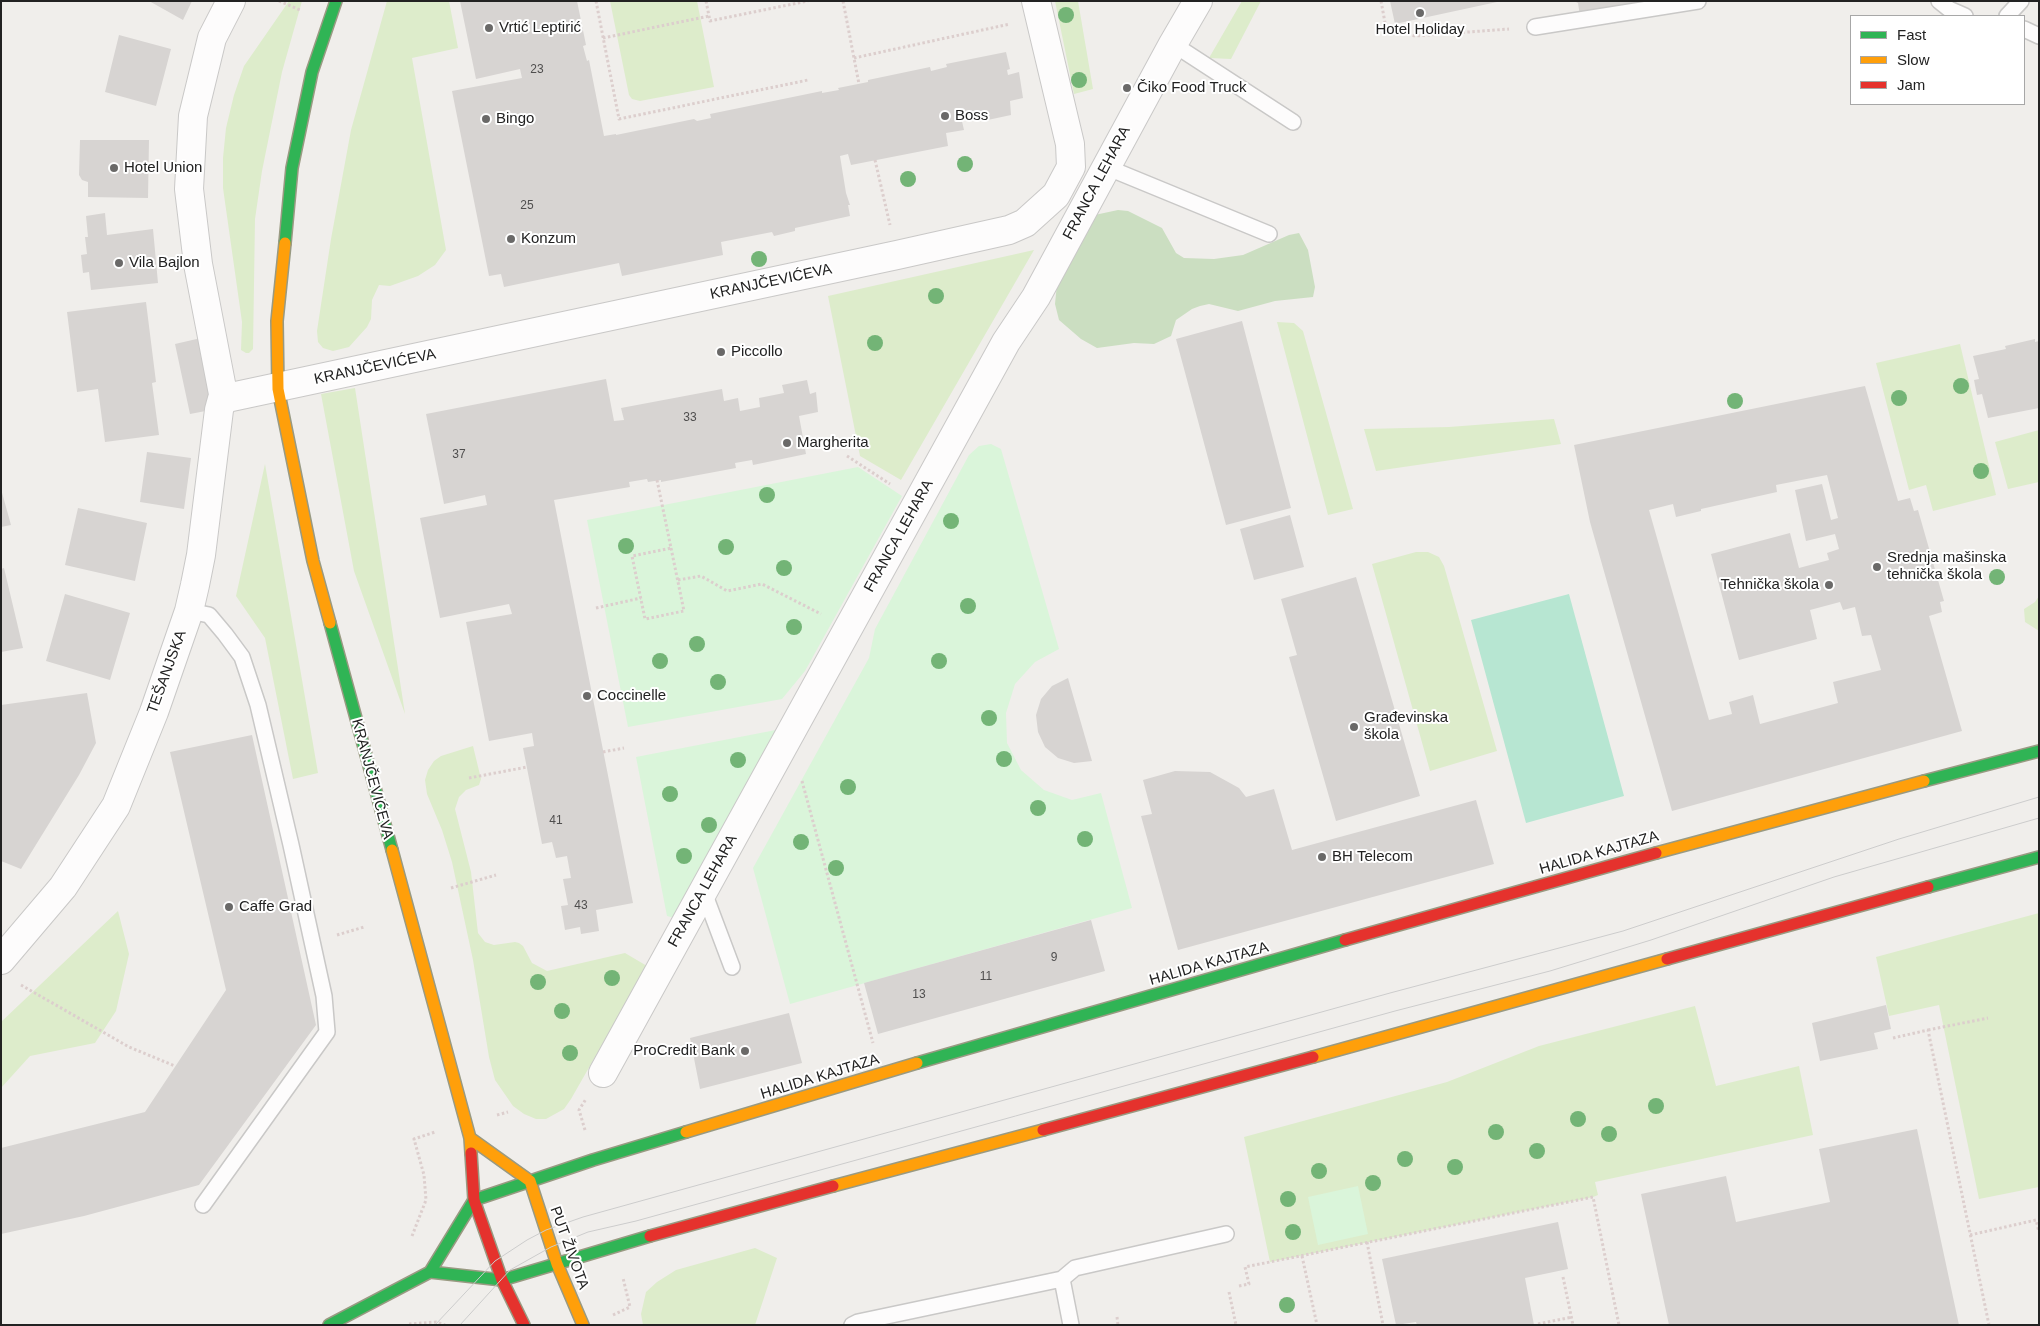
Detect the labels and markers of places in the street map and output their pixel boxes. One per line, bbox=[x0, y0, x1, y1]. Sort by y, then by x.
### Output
marker: Hotel Holiday bbox=[1414, 7, 1426, 19]
place label: Vrtić Leptirić bbox=[499, 19, 581, 37]
place label: Hotel Holiday bbox=[1375, 21, 1465, 39]
marker: Vrtić Leptirić bbox=[483, 22, 495, 34]
place label: Čiko Food Truck bbox=[1137, 79, 1246, 97]
marker: Čiko Food Truck bbox=[1121, 82, 1133, 94]
place label: Boss bbox=[955, 107, 988, 125]
place label: Bingo bbox=[496, 110, 534, 128]
marker: Boss bbox=[939, 110, 951, 122]
marker: Bingo bbox=[480, 113, 492, 125]
place label: Hotel Union bbox=[124, 159, 202, 177]
marker: Hotel Union bbox=[108, 162, 120, 174]
place label: Konzum bbox=[521, 230, 576, 248]
marker: Konzum bbox=[505, 233, 517, 245]
place label: Vila Bajlon bbox=[129, 254, 200, 272]
marker: Vila Bajlon bbox=[113, 257, 125, 269]
place label: Piccollo bbox=[731, 343, 783, 361]
marker: Piccollo bbox=[715, 346, 727, 358]
place label: Margherita bbox=[797, 434, 869, 452]
marker: Margherita bbox=[781, 437, 793, 449]
place label: Srednja mašinska tehnička škola bbox=[1887, 549, 2006, 584]
marker: Srednja mašinska tehnička škola bbox=[1871, 561, 1883, 573]
place label: Tehnička škola bbox=[1721, 576, 1819, 594]
marker: Tehnička škola bbox=[1823, 579, 1835, 591]
place label: Coccinelle bbox=[597, 687, 666, 705]
marker: Coccinelle bbox=[581, 690, 593, 702]
place label: Građevinska škola bbox=[1364, 709, 1448, 744]
marker: Građevinska škola bbox=[1348, 721, 1360, 733]
place label: BH Telecom bbox=[1332, 848, 1413, 866]
marker: BH Telecom bbox=[1316, 851, 1328, 863]
place label: Caffe Grad bbox=[239, 898, 312, 916]
marker: Caffe Grad bbox=[223, 901, 235, 913]
place label: ProCredit Bank bbox=[633, 1042, 735, 1060]
marker: ProCredit Bank bbox=[739, 1045, 751, 1057]

